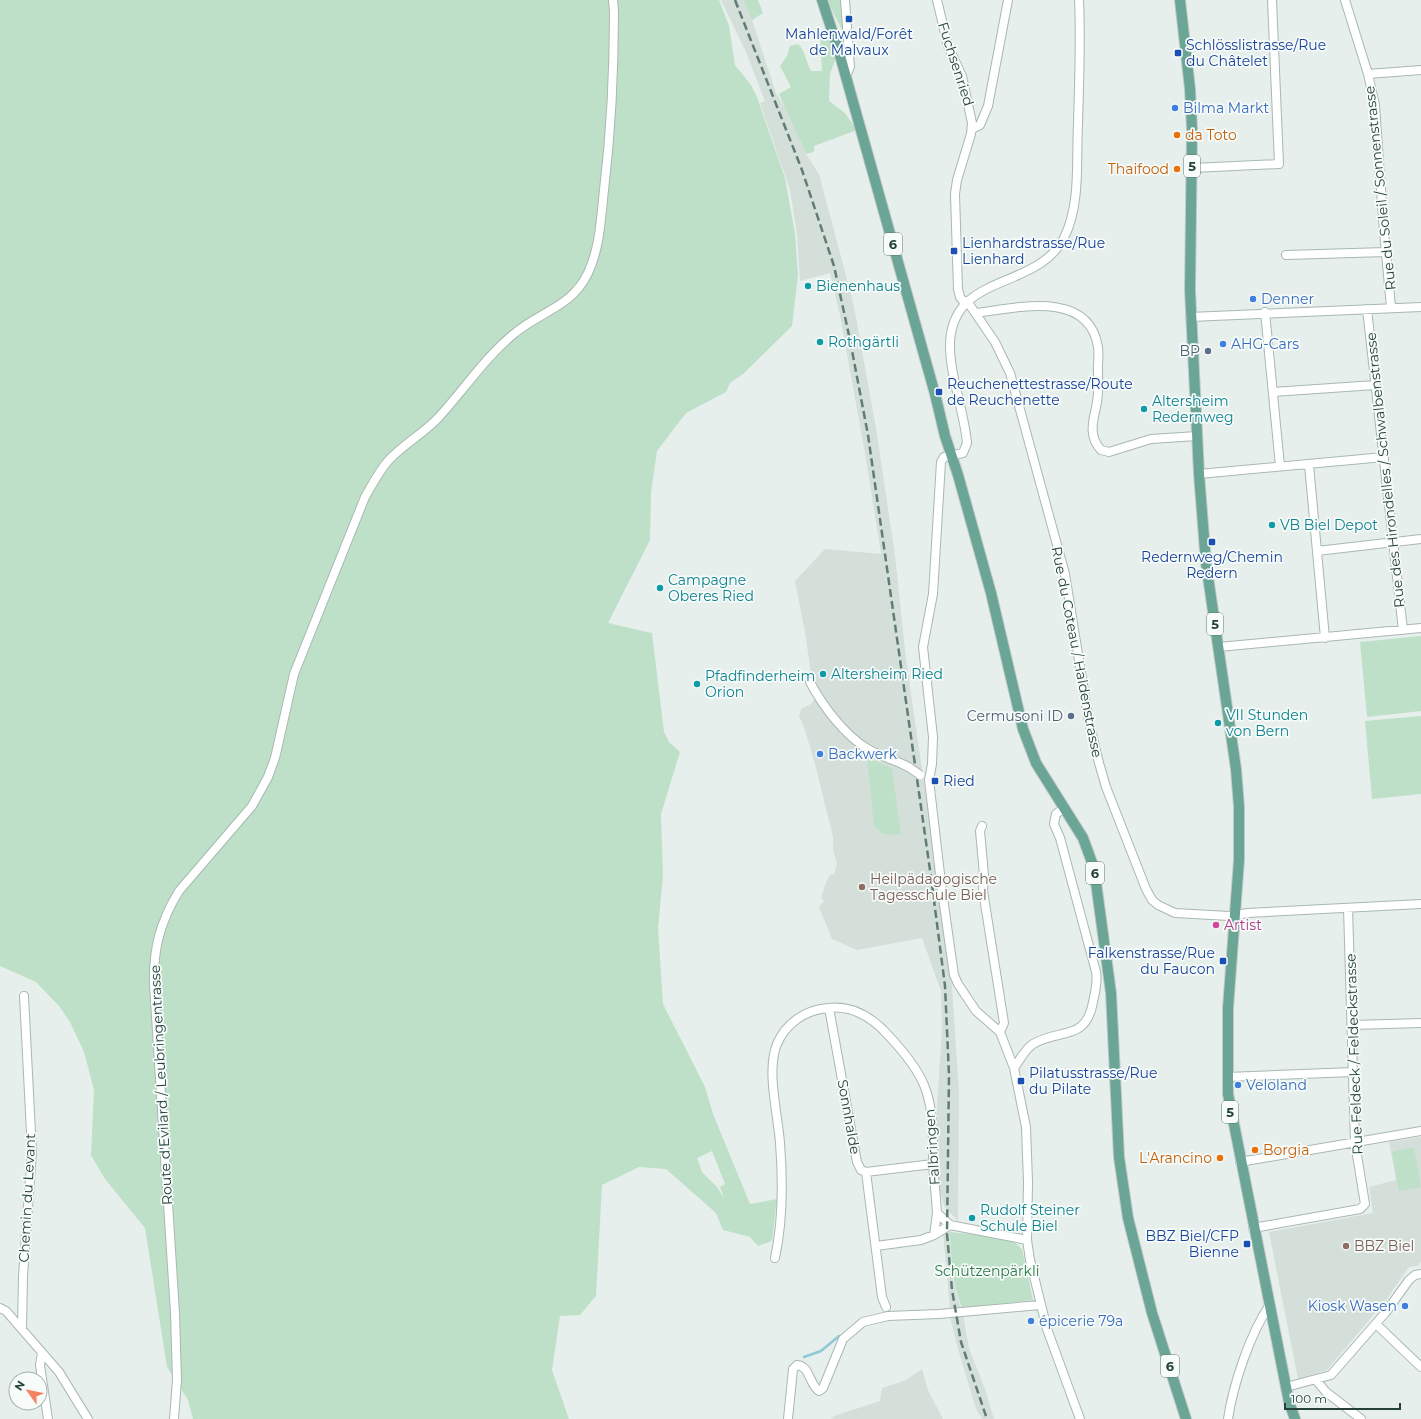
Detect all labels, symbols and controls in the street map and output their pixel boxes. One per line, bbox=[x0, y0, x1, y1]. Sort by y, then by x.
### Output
marker: Mahlenwald/Forêt de Malvaux bbox=[844, 14, 854, 24]
street label: Fuchsenried bbox=[934, 20, 978, 108]
place label: Mahlenwald/Forêt de Malvaux bbox=[785, 25, 913, 59]
place label: Schlösslistrasse/Rue du Châtelet bbox=[1186, 36, 1326, 70]
marker: Schlösslistrasse/Rue du Châtelet bbox=[1173, 48, 1183, 58]
street label: Rue du Soleil / Sonnenstrasse bbox=[1360, 85, 1400, 291]
place label: Bilma Markt bbox=[1183, 99, 1269, 117]
marker: Bilma Markt bbox=[1170, 103, 1180, 113]
place label: da Toto bbox=[1185, 126, 1237, 144]
marker: da Toto bbox=[1172, 130, 1182, 140]
road number: 5 bbox=[1184, 155, 1200, 177]
place label: Thaifood bbox=[1108, 160, 1169, 178]
marker: Thaifood bbox=[1172, 164, 1182, 174]
road number: 6 bbox=[884, 233, 902, 255]
place label: Lienhardstrasse/Rue Lienhard bbox=[962, 234, 1105, 268]
marker: Lienhardstrasse/Rue Lienhard bbox=[949, 246, 959, 256]
place label: Bienenhaus bbox=[816, 277, 900, 295]
marker: Bienenhaus bbox=[803, 281, 813, 291]
place label: Denner bbox=[1261, 290, 1314, 308]
marker: Denner bbox=[1248, 294, 1258, 304]
street label: Rue des Hirondelles / Schwalbenstrasse bbox=[1362, 331, 1408, 609]
place label: Rothgärtli bbox=[828, 333, 899, 351]
place label: AHG-Cars bbox=[1231, 335, 1299, 353]
marker: Rothgärtli bbox=[815, 337, 825, 347]
marker: AHG-Cars bbox=[1218, 339, 1228, 349]
place label: BP bbox=[1179, 342, 1200, 360]
marker: BP bbox=[1203, 346, 1213, 356]
place label: Reuchenettestrasse/Route de Reuchenette bbox=[947, 375, 1133, 409]
marker: Reuchenettestrasse/Route de Reuchenette bbox=[934, 387, 944, 397]
place label: Altersheim Redernweg bbox=[1152, 392, 1234, 426]
marker: Altersheim Redernweg bbox=[1139, 404, 1149, 414]
place label: VB Biel Depot bbox=[1280, 516, 1378, 534]
marker: VB Biel Depot bbox=[1267, 520, 1277, 530]
marker: Redernweg/Chemin Redern bbox=[1207, 537, 1217, 547]
street label: Rue du Coteau / Haldenstrasse bbox=[1048, 545, 1106, 759]
place label: Redernweg/Chemin Redern bbox=[1141, 548, 1283, 582]
place label: Campagne Oberes Ried bbox=[668, 571, 754, 605]
marker: Campagne Oberes Ried bbox=[655, 583, 665, 593]
road number: 5 bbox=[1207, 613, 1223, 635]
place label: Altersheim Ried bbox=[831, 665, 943, 683]
place label: Pfadfinderheim Orion bbox=[705, 667, 815, 701]
marker: Altersheim Ried bbox=[818, 669, 828, 679]
marker: Pfadfinderheim Orion bbox=[692, 679, 702, 689]
place label: VII Stunden von Bern bbox=[1226, 706, 1308, 740]
place label: Cermusoni ID bbox=[967, 707, 1063, 725]
marker: Cermusoni ID bbox=[1066, 711, 1076, 721]
marker: VII Stunden von Bern bbox=[1213, 718, 1223, 728]
place label: Backwerk bbox=[828, 745, 898, 763]
marker: Backwerk bbox=[815, 749, 825, 759]
place label: Ried bbox=[943, 772, 975, 790]
marker: Ried bbox=[930, 776, 940, 786]
road number: 6 bbox=[1086, 862, 1104, 884]
place label: Heilpädagogische Tagesschule Biel bbox=[870, 870, 997, 904]
marker: Heilpädagogische Tagesschule Biel bbox=[857, 882, 867, 892]
place label: Artist bbox=[1224, 916, 1262, 934]
marker: Artist bbox=[1211, 920, 1221, 930]
place label: Falkenstrasse/Rue du Faucon bbox=[1088, 944, 1215, 978]
street label: Rue Feldeck / Feldeckstrasse bbox=[1341, 953, 1367, 1155]
marker: Falkenstrasse/Rue du Faucon bbox=[1218, 956, 1228, 966]
street label: Route d'Evilard / Leubringentrasse bbox=[146, 964, 176, 1206]
place label: Pilatusstrasse/Rue du Pilate bbox=[1029, 1064, 1157, 1098]
marker: Pilatusstrasse/Rue du Pilate bbox=[1016, 1076, 1026, 1086]
place label: Veloland bbox=[1246, 1076, 1307, 1094]
street label: Sonnhalde bbox=[834, 1078, 864, 1156]
marker: Veloland bbox=[1233, 1080, 1243, 1090]
road number: 5 bbox=[1222, 1101, 1238, 1123]
street label: Falbringen bbox=[920, 1108, 944, 1186]
street label: Chemin du Levant bbox=[15, 1133, 39, 1263]
place label: Borgia bbox=[1263, 1141, 1309, 1159]
marker: Borgia bbox=[1250, 1145, 1260, 1155]
place label: L'Arancino bbox=[1139, 1149, 1212, 1167]
marker: L'Arancino bbox=[1215, 1153, 1225, 1163]
place label: Rudolf Steiner Schule Biel bbox=[980, 1201, 1080, 1235]
marker: Rudolf Steiner Schule Biel bbox=[967, 1213, 977, 1223]
place label: BBZ Biel/CFP Bienne bbox=[1145, 1227, 1239, 1261]
place label: BBZ Biel bbox=[1354, 1237, 1414, 1255]
marker: BBZ Biel/CFP Bienne bbox=[1242, 1239, 1252, 1249]
marker: BBZ Biel bbox=[1341, 1241, 1351, 1251]
park label: Schützenpärkli bbox=[934, 1262, 1040, 1280]
place label: Kiosk Wasen bbox=[1308, 1297, 1397, 1315]
marker: Kiosk Wasen bbox=[1400, 1301, 1410, 1311]
place label: épicerie 79a bbox=[1039, 1312, 1123, 1330]
marker: épicerie 79a bbox=[1026, 1316, 1036, 1326]
road number: 6 bbox=[1161, 1355, 1179, 1377]
north arrow bbox=[8, 1371, 48, 1411]
text: N bbox=[11, 1378, 28, 1393]
scale bar bbox=[1285, 1385, 1400, 1411]
text: 100 m bbox=[1291, 1391, 1327, 1406]

